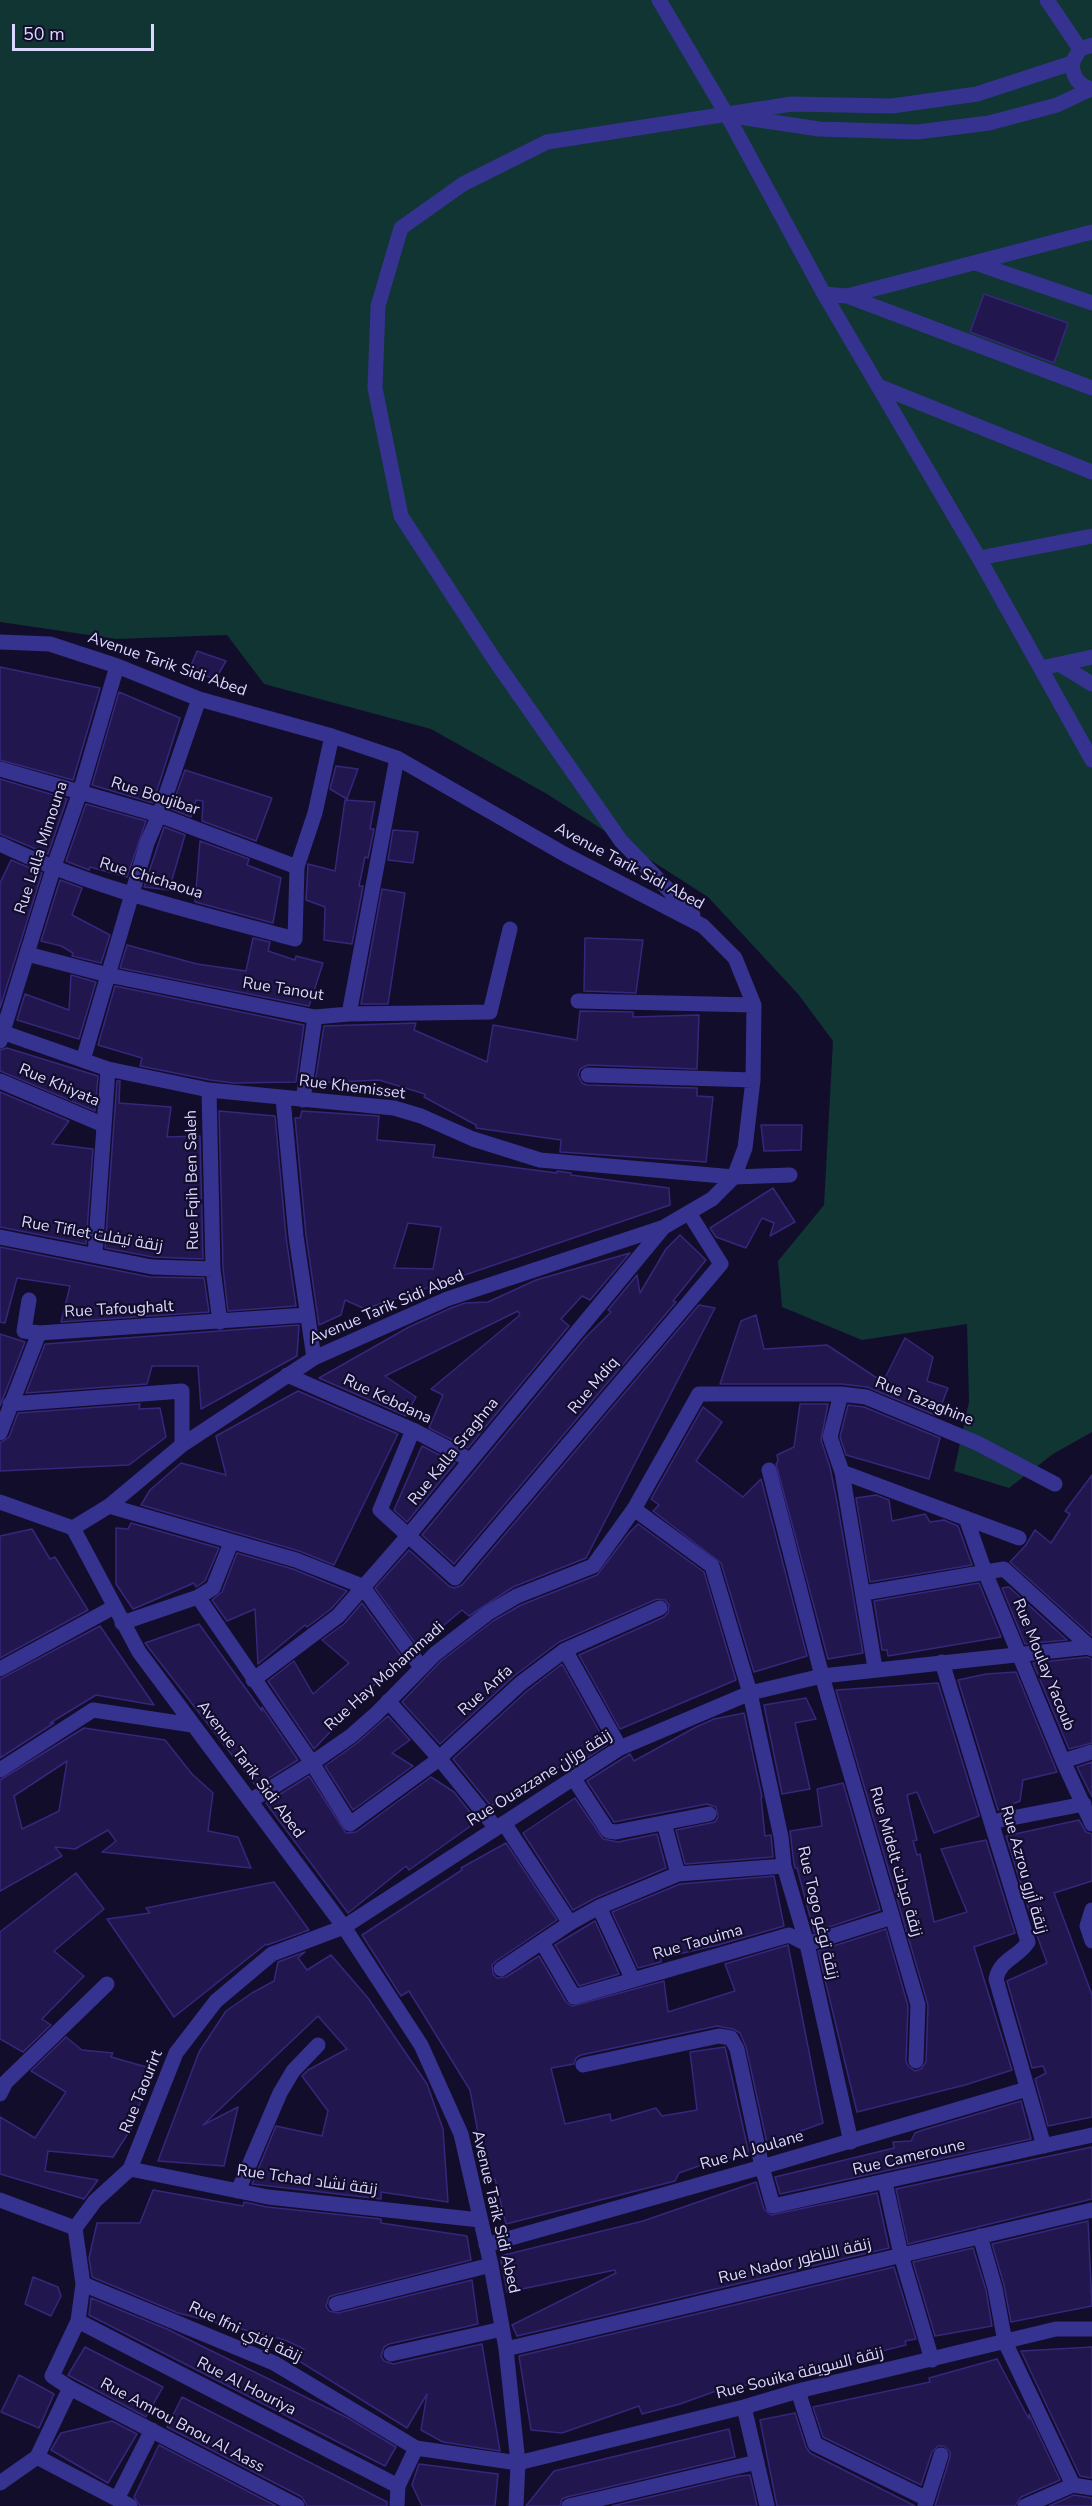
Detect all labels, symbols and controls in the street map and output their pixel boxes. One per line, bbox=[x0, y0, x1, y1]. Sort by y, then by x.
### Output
scale bar bbox=[15, 12, 158, 50]
text: 50 m bbox=[23, 22, 65, 46]
street label: Avenue Tarik Sidi Abed bbox=[85, 629, 249, 701]
street label: Rue Boujibar bbox=[108, 774, 202, 820]
street label: Rue Lalla Mimouna bbox=[12, 779, 72, 917]
street label: Avenue Tarik Sidi Abed bbox=[551, 819, 707, 915]
street label: Rue Chichaoua bbox=[97, 854, 205, 904]
street label: Rue Tanout bbox=[241, 974, 325, 1006]
street label: Rue Khiyata bbox=[16, 1060, 102, 1112]
street label: Rue Khemisset bbox=[298, 1072, 406, 1104]
street label: Rue Fqih Ben Saleh bbox=[182, 1110, 204, 1250]
street label: Rue Tiflet زنقة تيفلت bbox=[20, 1213, 164, 1257]
street label: Avenue Tarik Sidi Abed bbox=[307, 1267, 467, 1349]
street label: Rue Tafoughalt bbox=[64, 1298, 174, 1322]
street label: Rue Mdiq bbox=[565, 1354, 623, 1418]
street label: Rue Kebdana bbox=[340, 1371, 434, 1429]
street label: Rue Tazaghine bbox=[872, 1373, 976, 1431]
street label: Rue Kalla Sraghna bbox=[405, 1394, 503, 1510]
street label: Rue Moulay Yacoub bbox=[1008, 1596, 1078, 1734]
street label: Rue Hay Mohammadi bbox=[321, 1618, 449, 1736]
street label: Rue Anfa bbox=[455, 1662, 517, 1720]
street label: Avenue Tarik Sidi Abed bbox=[192, 1698, 308, 1842]
street label: Rue Ouazzane زنقة وزان bbox=[464, 1727, 616, 1831]
street label: Rue Midelt زنقة ميدلت bbox=[864, 1785, 926, 1939]
street label: Rue Azrou زنقة أزرو bbox=[996, 1804, 1050, 1936]
street label: Rue Togo زنقة توغو bbox=[792, 1844, 842, 1982]
street label: Rue Taouima bbox=[651, 1921, 745, 1965]
street label: Rue Taourirt bbox=[117, 2047, 167, 2137]
street label: Rue Al Joulane bbox=[698, 2127, 806, 2175]
street label: Avenue Tarik Sidi Abed bbox=[467, 2129, 523, 2295]
street label: Rue Cameroune bbox=[851, 2136, 967, 2180]
street label: Rue Tchad زنقة نشاد bbox=[236, 2162, 378, 2200]
street label: Rue Nador زنقة الناظور bbox=[717, 2235, 873, 2289]
street label: Rue Ifni زنقة إفني bbox=[185, 2298, 305, 2368]
street label: Rue Souika زنقة السويقة bbox=[714, 2344, 886, 2404]
street label: Rue Al Houriya bbox=[193, 2354, 299, 2420]
street label: Rue Amrou Bnou Al Aass bbox=[97, 2375, 267, 2477]

